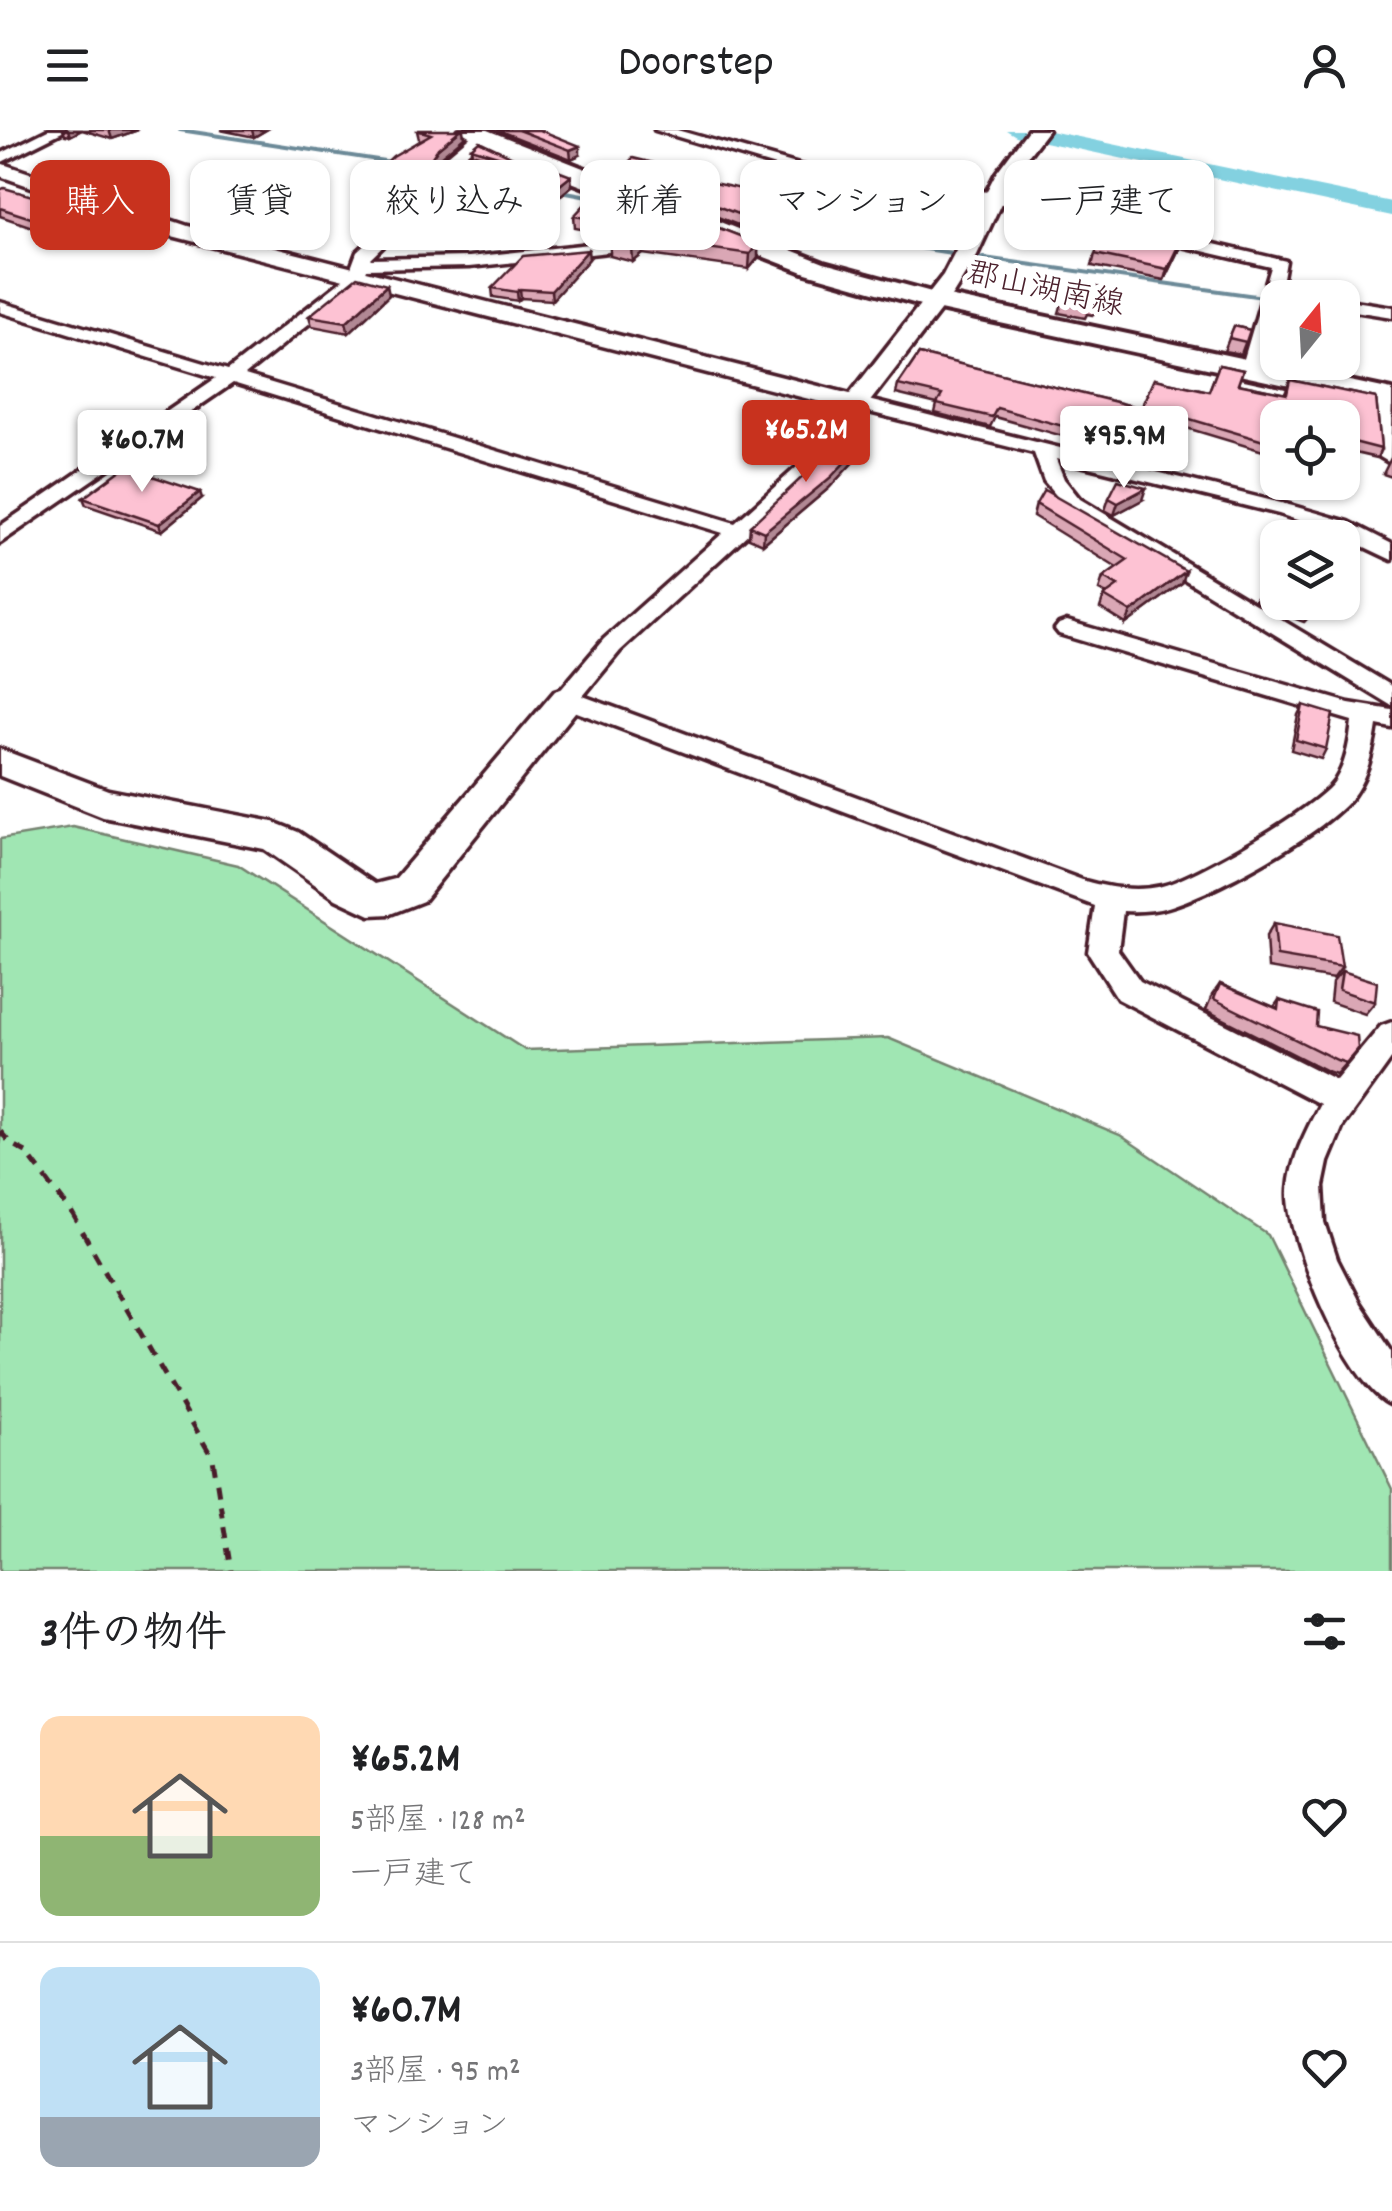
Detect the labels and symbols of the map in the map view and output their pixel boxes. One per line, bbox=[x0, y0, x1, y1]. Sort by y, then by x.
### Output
street label: 郡山湖南線 bbox=[962, 253, 1128, 331]
north arrow bbox=[1260, 280, 1360, 380]
pin: ¥65.2M bbox=[725, 400, 887, 485]
pin: ¥95.9M bbox=[1043, 406, 1205, 491]
pin: ¥60.7M bbox=[61, 410, 223, 495]

